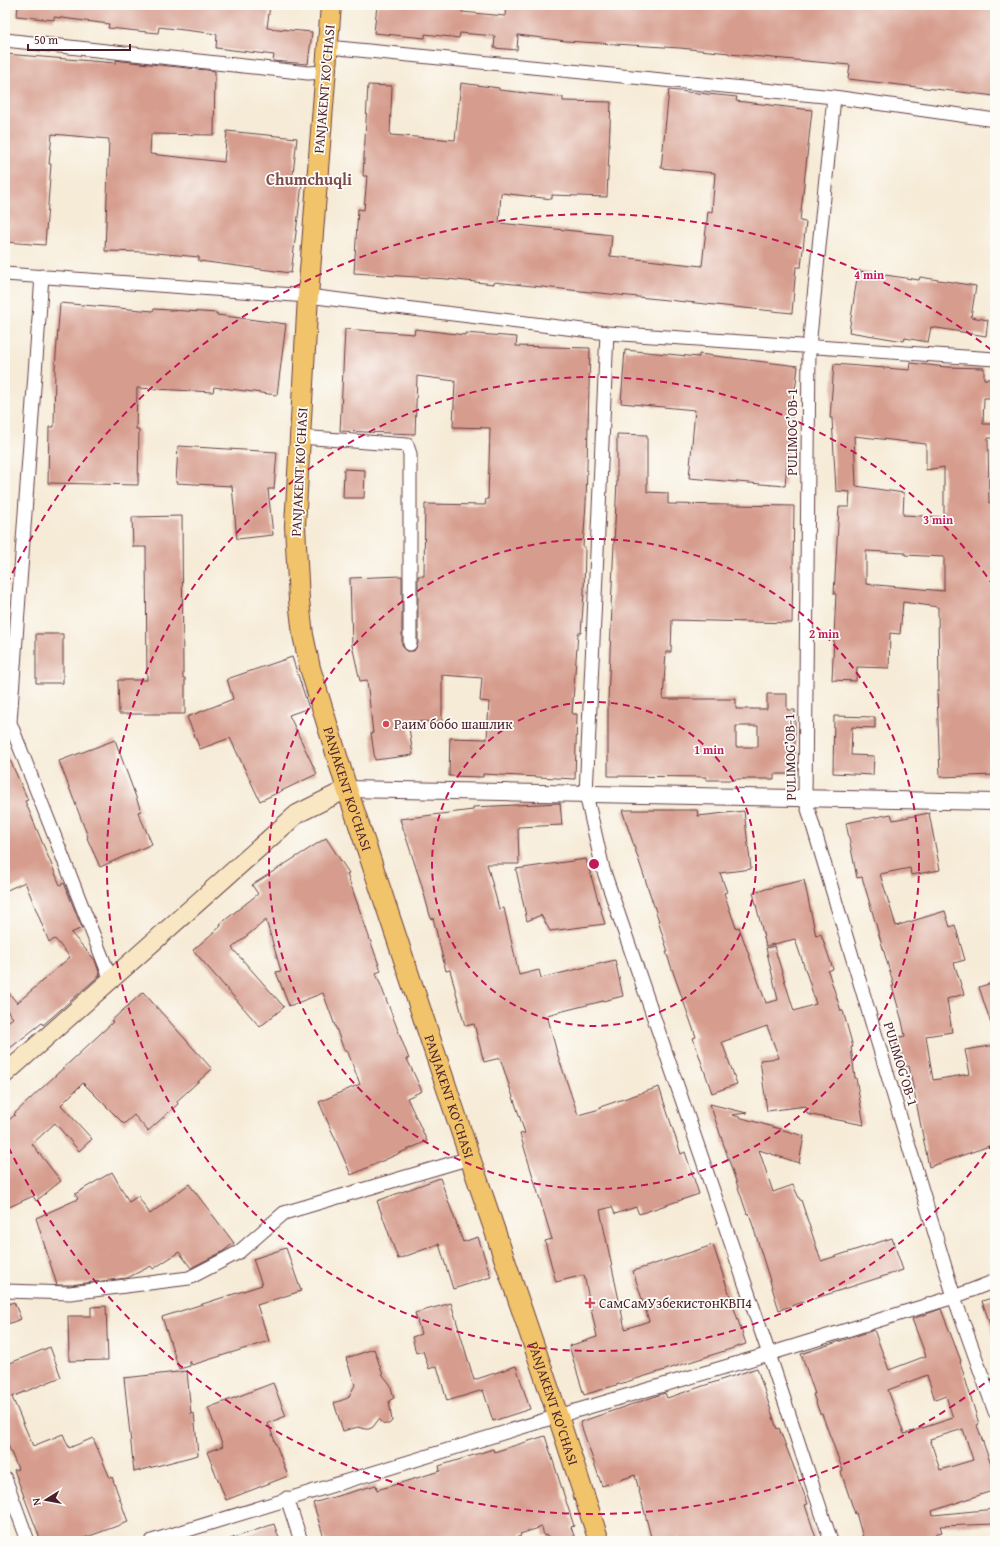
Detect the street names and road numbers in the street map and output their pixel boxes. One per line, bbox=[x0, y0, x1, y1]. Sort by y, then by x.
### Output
street label: PANJAKENT KO'CHASI bbox=[308, 24, 340, 154]
street label: PULIMOG’OB-1 bbox=[782, 388, 802, 476]
street label: PANJAKENT KO'CHASI bbox=[286, 407, 312, 537]
street label: PULIMOG’OB-1 bbox=[779, 713, 801, 801]
street label: PANJAKENT KO'CHASI bbox=[319, 724, 377, 854]
street label: PULIMOG’OB-1 bbox=[879, 1019, 923, 1109]
street label: PANJAKENT KO'CHASI bbox=[420, 1032, 479, 1161]
street label: PANJAKENT KO'CHASI bbox=[523, 1339, 583, 1468]

